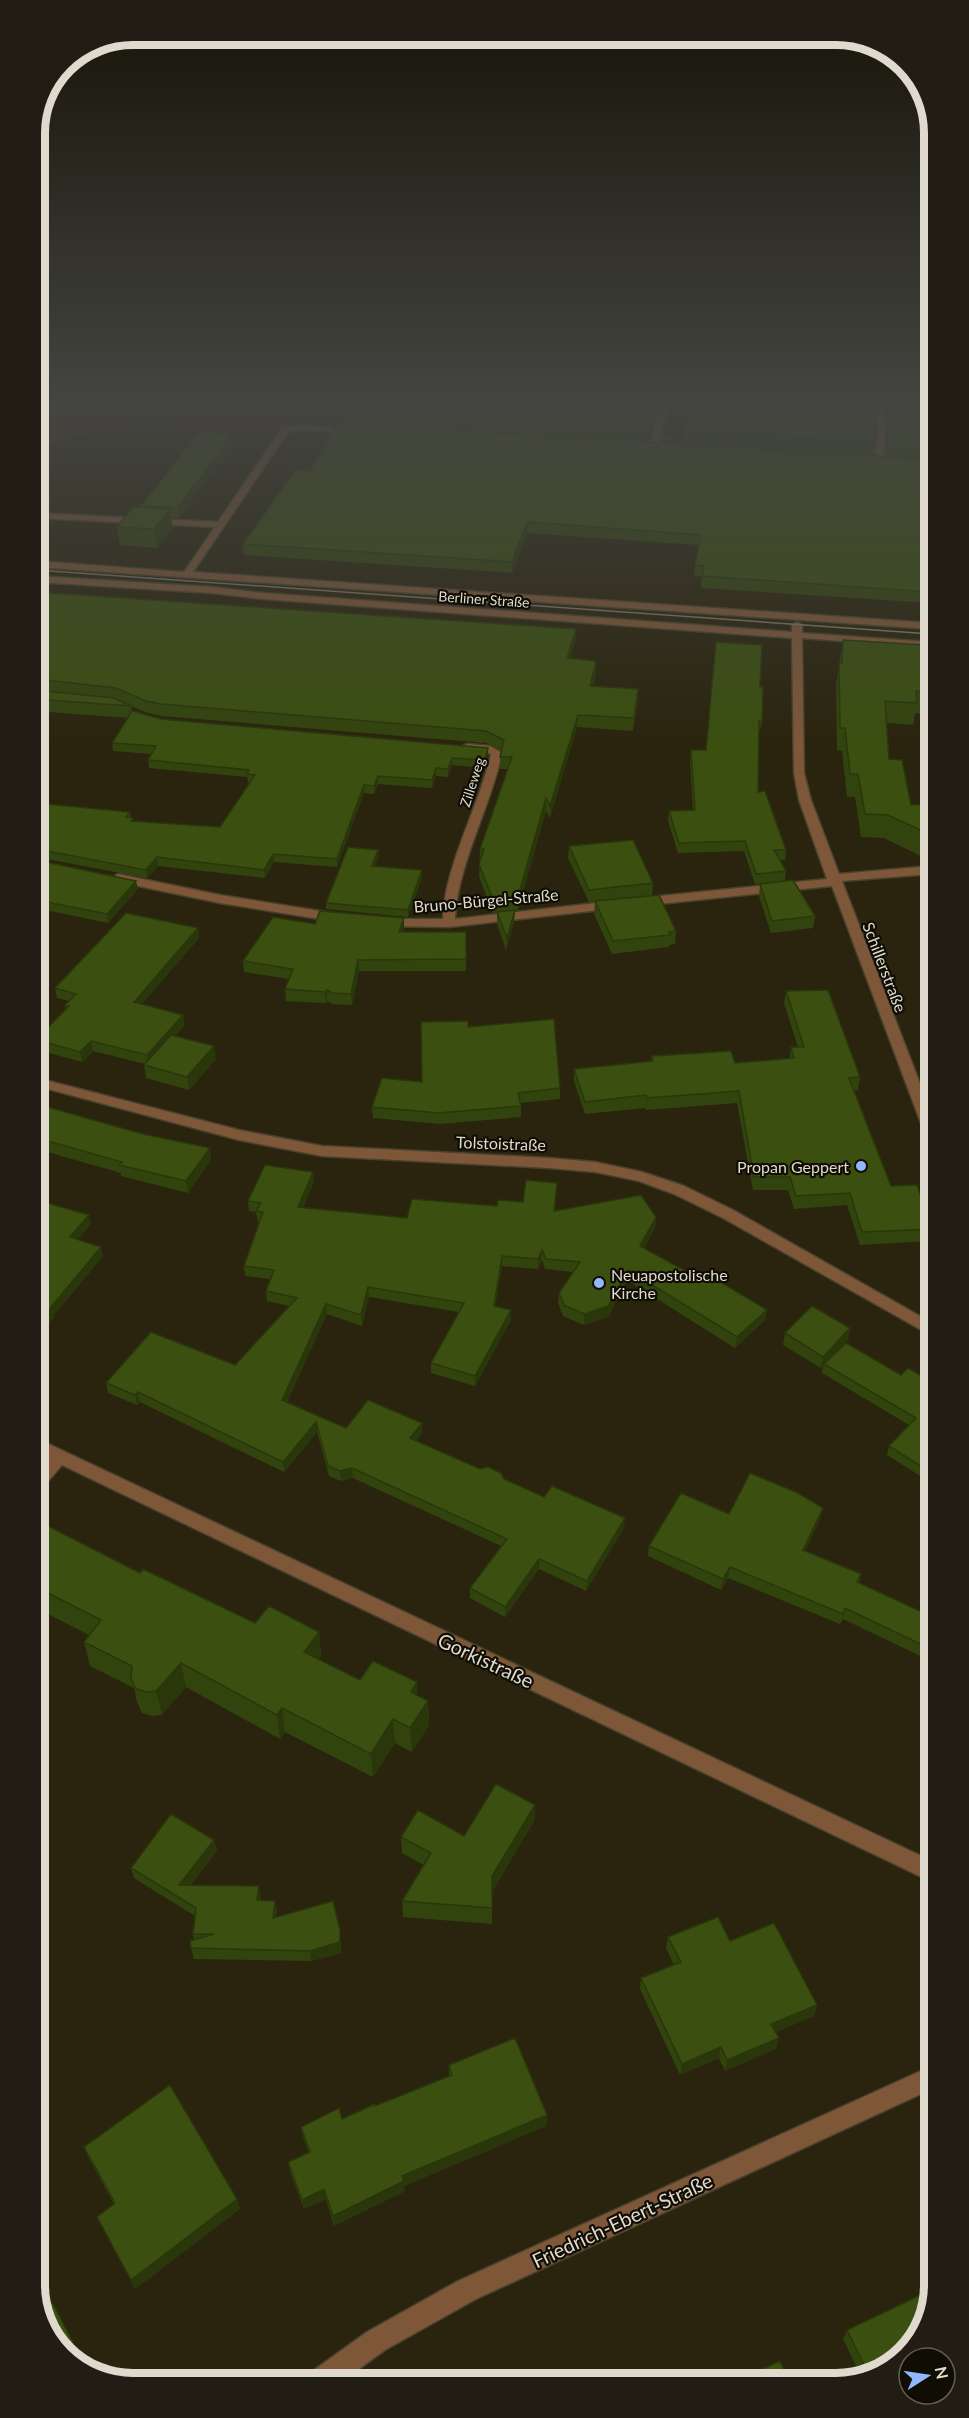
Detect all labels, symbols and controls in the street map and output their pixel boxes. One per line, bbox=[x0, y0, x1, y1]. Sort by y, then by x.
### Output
street label: Berliner Straße bbox=[438, 587, 530, 611]
street label: Zilleweg bbox=[456, 755, 488, 809]
street label: Bruno-Bürgel-Straße bbox=[413, 884, 559, 916]
street label: Schillerstraße bbox=[859, 919, 911, 1015]
street label: Tolstoistraße bbox=[456, 1132, 546, 1154]
place label: Propan Geppert bbox=[737, 1157, 849, 1176]
marker: Propan Geppert bbox=[854, 1159, 868, 1173]
place label: Neuapostolische Kirche bbox=[611, 1265, 728, 1302]
marker: Neuapostolische Kirche bbox=[592, 1276, 606, 1290]
street label: Gorkistraße bbox=[434, 1627, 538, 1693]
street label: Friedrich-Ebert-Straße bbox=[528, 2168, 716, 2272]
north arrow bbox=[897, 2346, 957, 2406]
text: N bbox=[932, 2365, 953, 2381]

